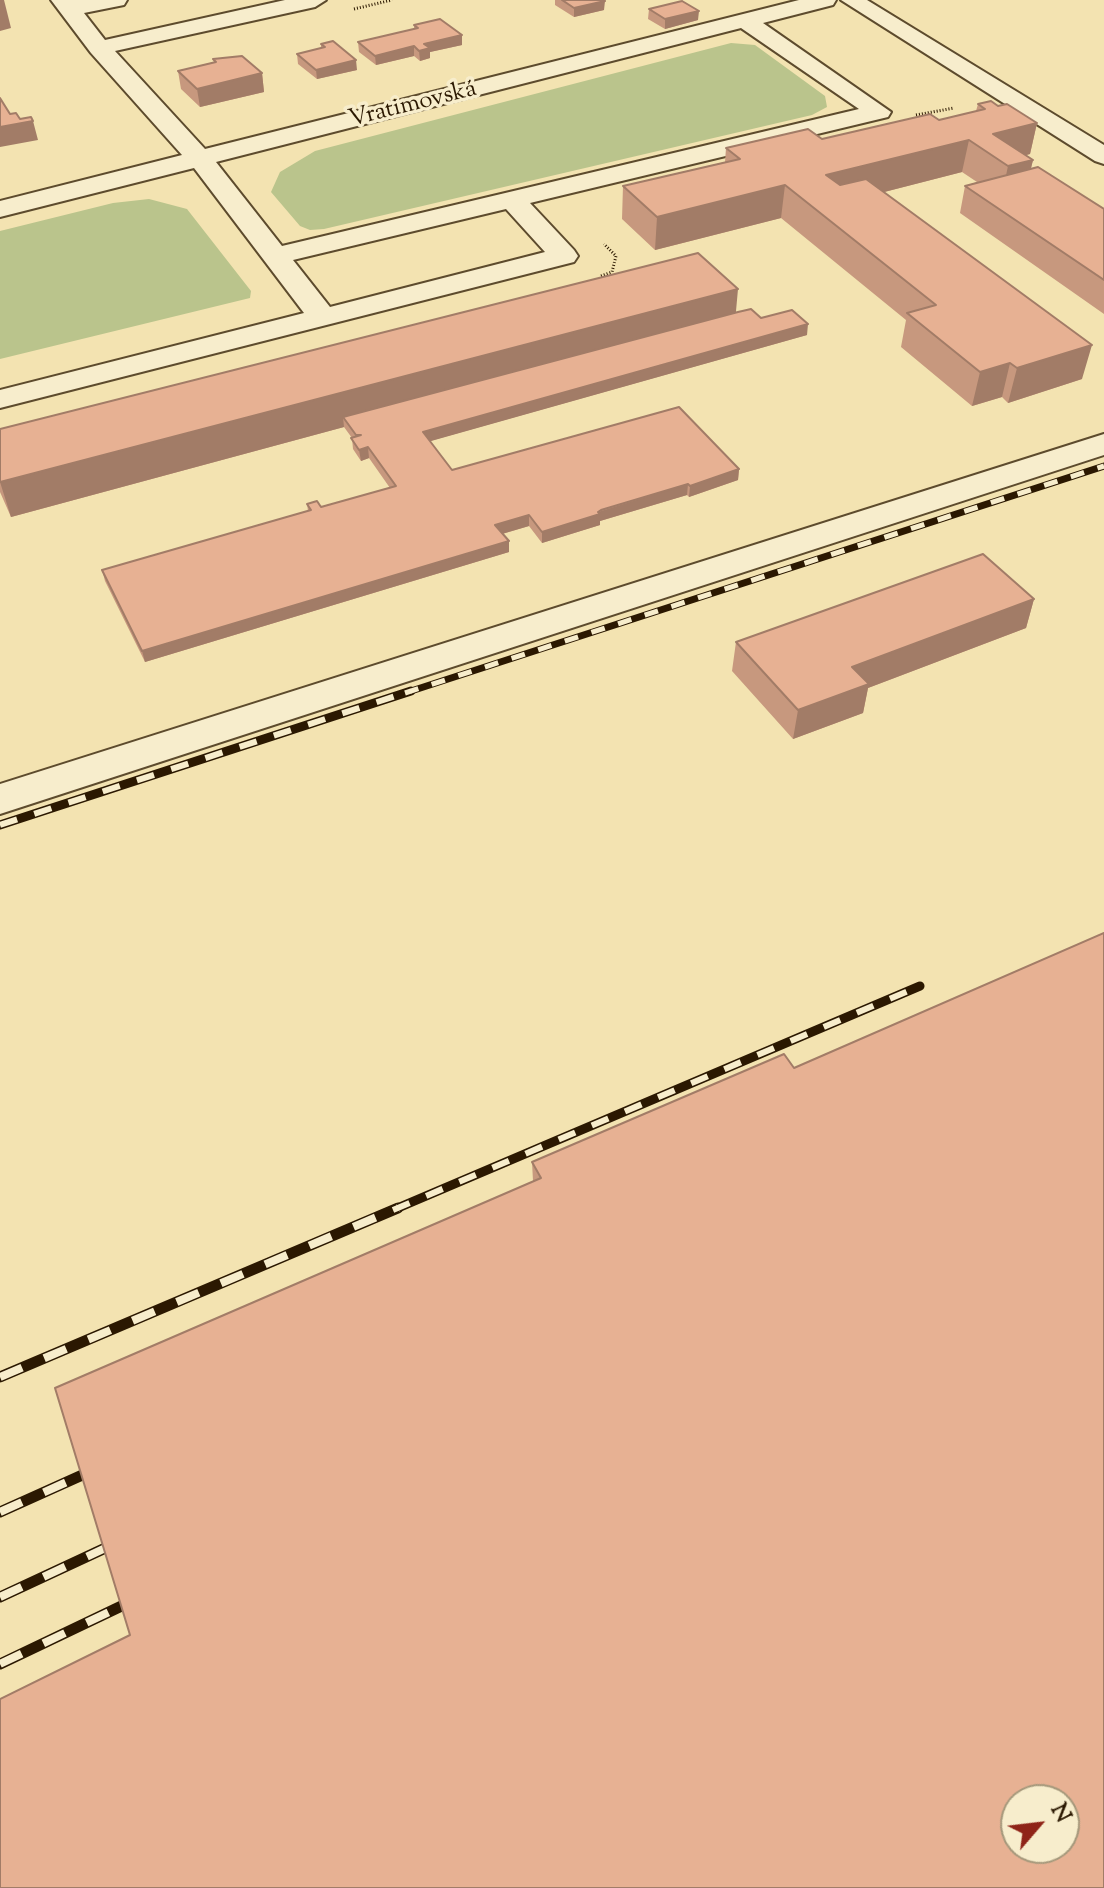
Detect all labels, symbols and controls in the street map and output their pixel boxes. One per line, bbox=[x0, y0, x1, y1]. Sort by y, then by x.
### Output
street label: Vratimovská bbox=[346, 76, 480, 136]
north arrow bbox=[1000, 1784, 1080, 1864]
text: N bbox=[1041, 1798, 1078, 1829]

